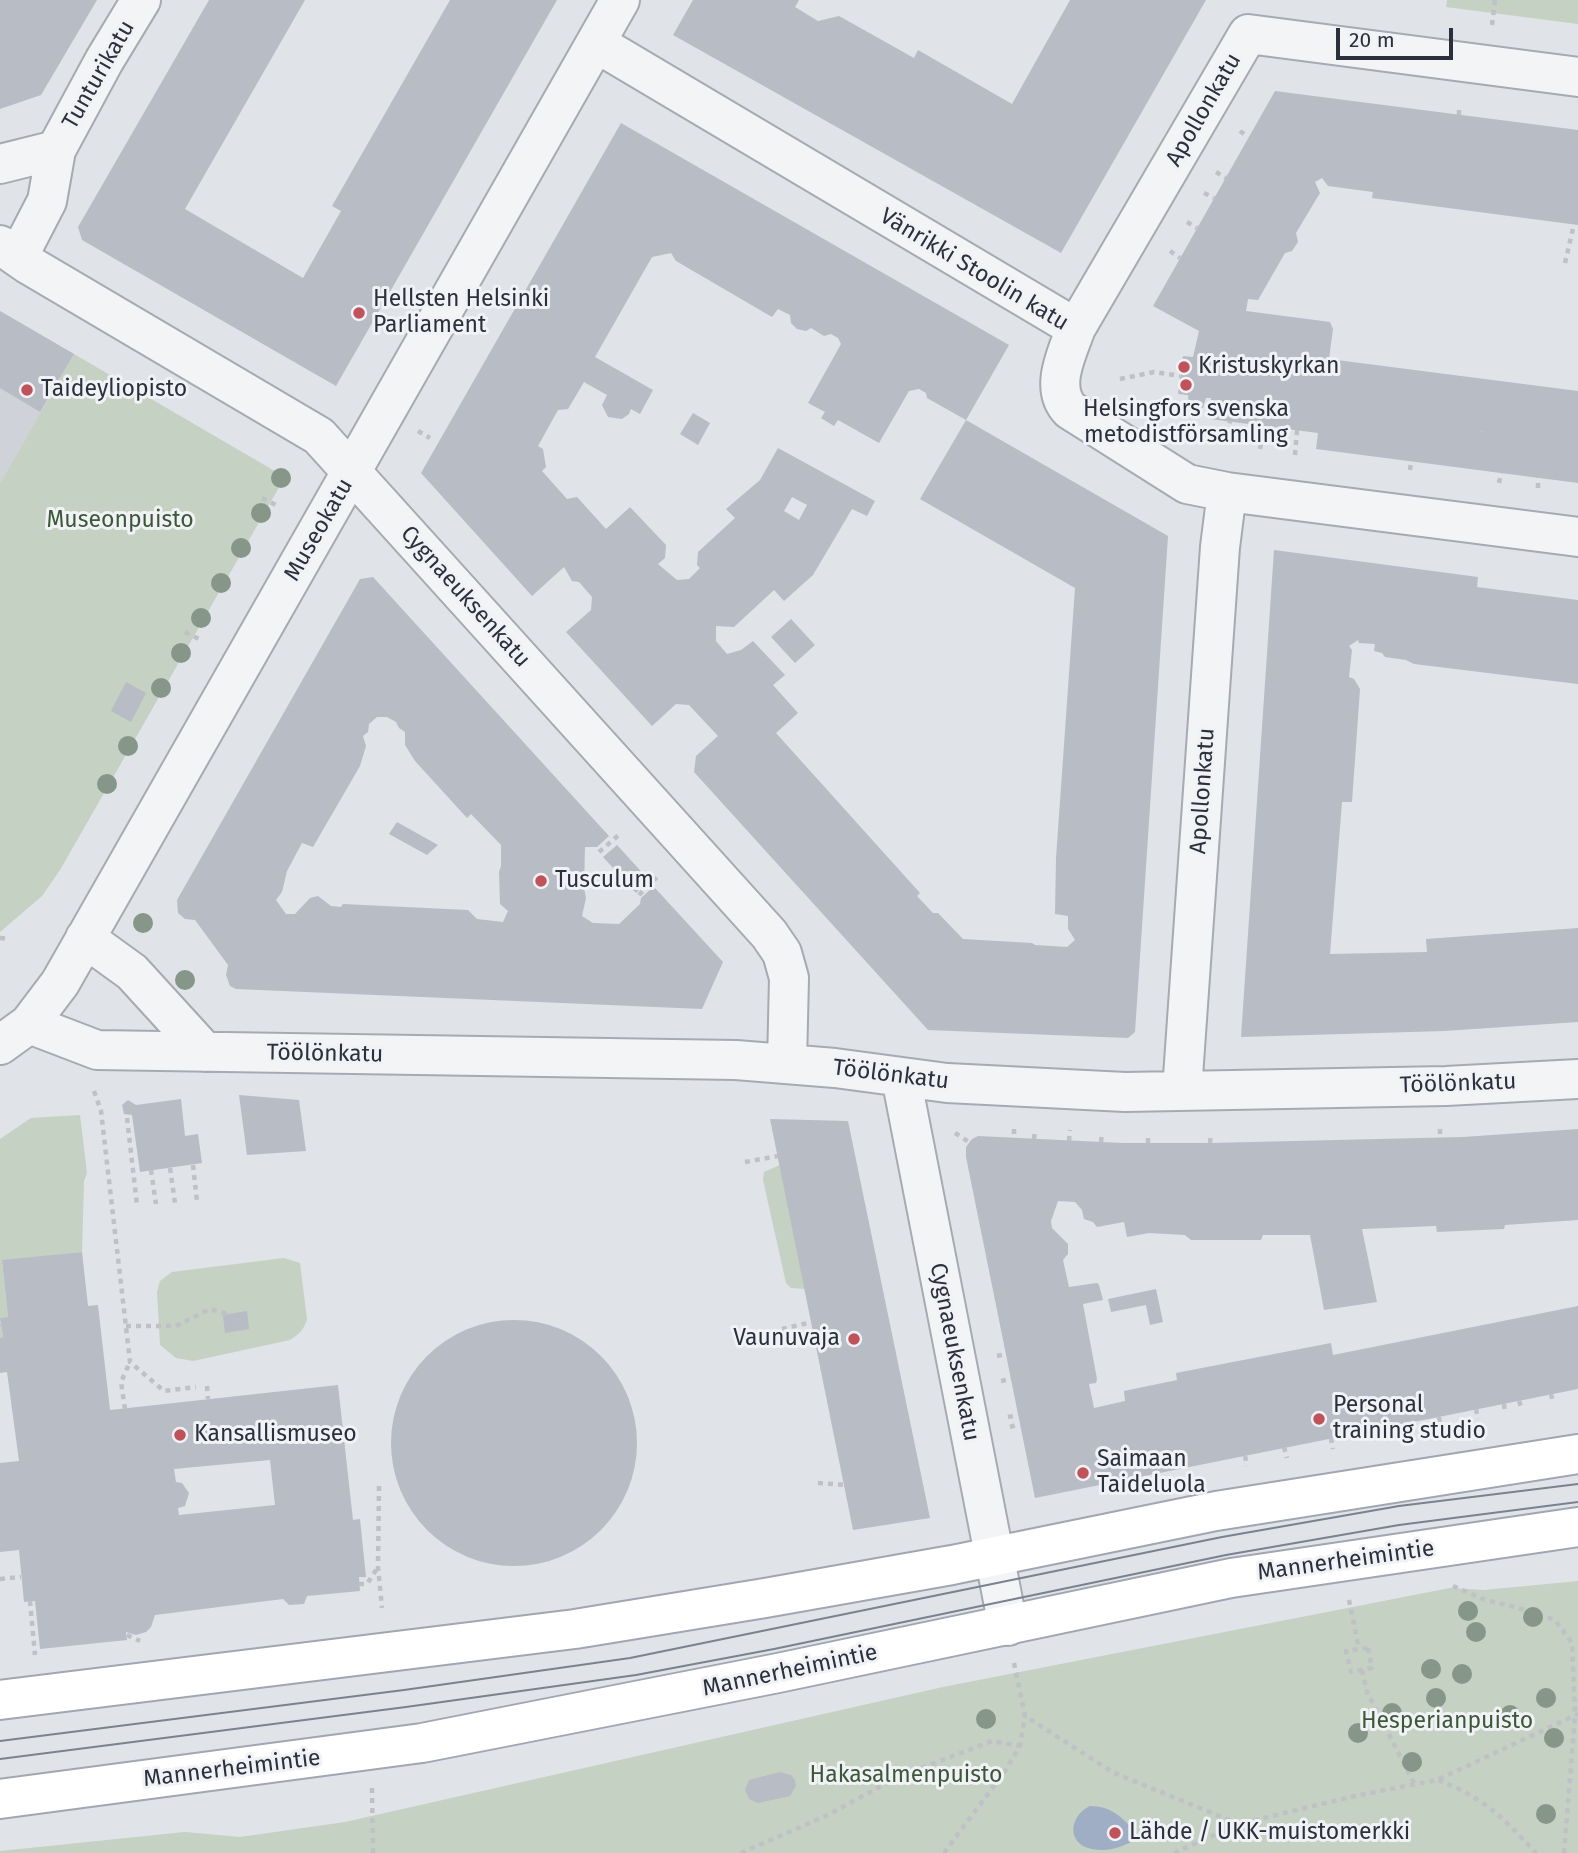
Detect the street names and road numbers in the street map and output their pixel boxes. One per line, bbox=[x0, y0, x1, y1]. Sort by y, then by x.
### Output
street label: Tunturikatu bbox=[57, 16, 141, 134]
street label: Apollonkatu bbox=[1161, 48, 1247, 172]
street label: Vänrikki Stoolin katu bbox=[875, 203, 1073, 337]
street label: Museokatu bbox=[279, 474, 359, 586]
street label: Cygnaeuksenkatu bbox=[394, 521, 536, 673]
street label: Apollonkatu bbox=[1185, 727, 1221, 855]
street label: Töölönkatu bbox=[266, 1039, 384, 1069]
street label: Töölönkatu bbox=[831, 1054, 951, 1096]
street label: Töölönkatu bbox=[1399, 1068, 1517, 1100]
street label: Cygnaeuksenkatu bbox=[923, 1261, 985, 1443]
street label: Mannerheimintie bbox=[1256, 1535, 1436, 1587]
street label: Mannerheimintie bbox=[700, 1639, 880, 1703]
street label: Mannerheimintie bbox=[142, 1744, 322, 1794]

